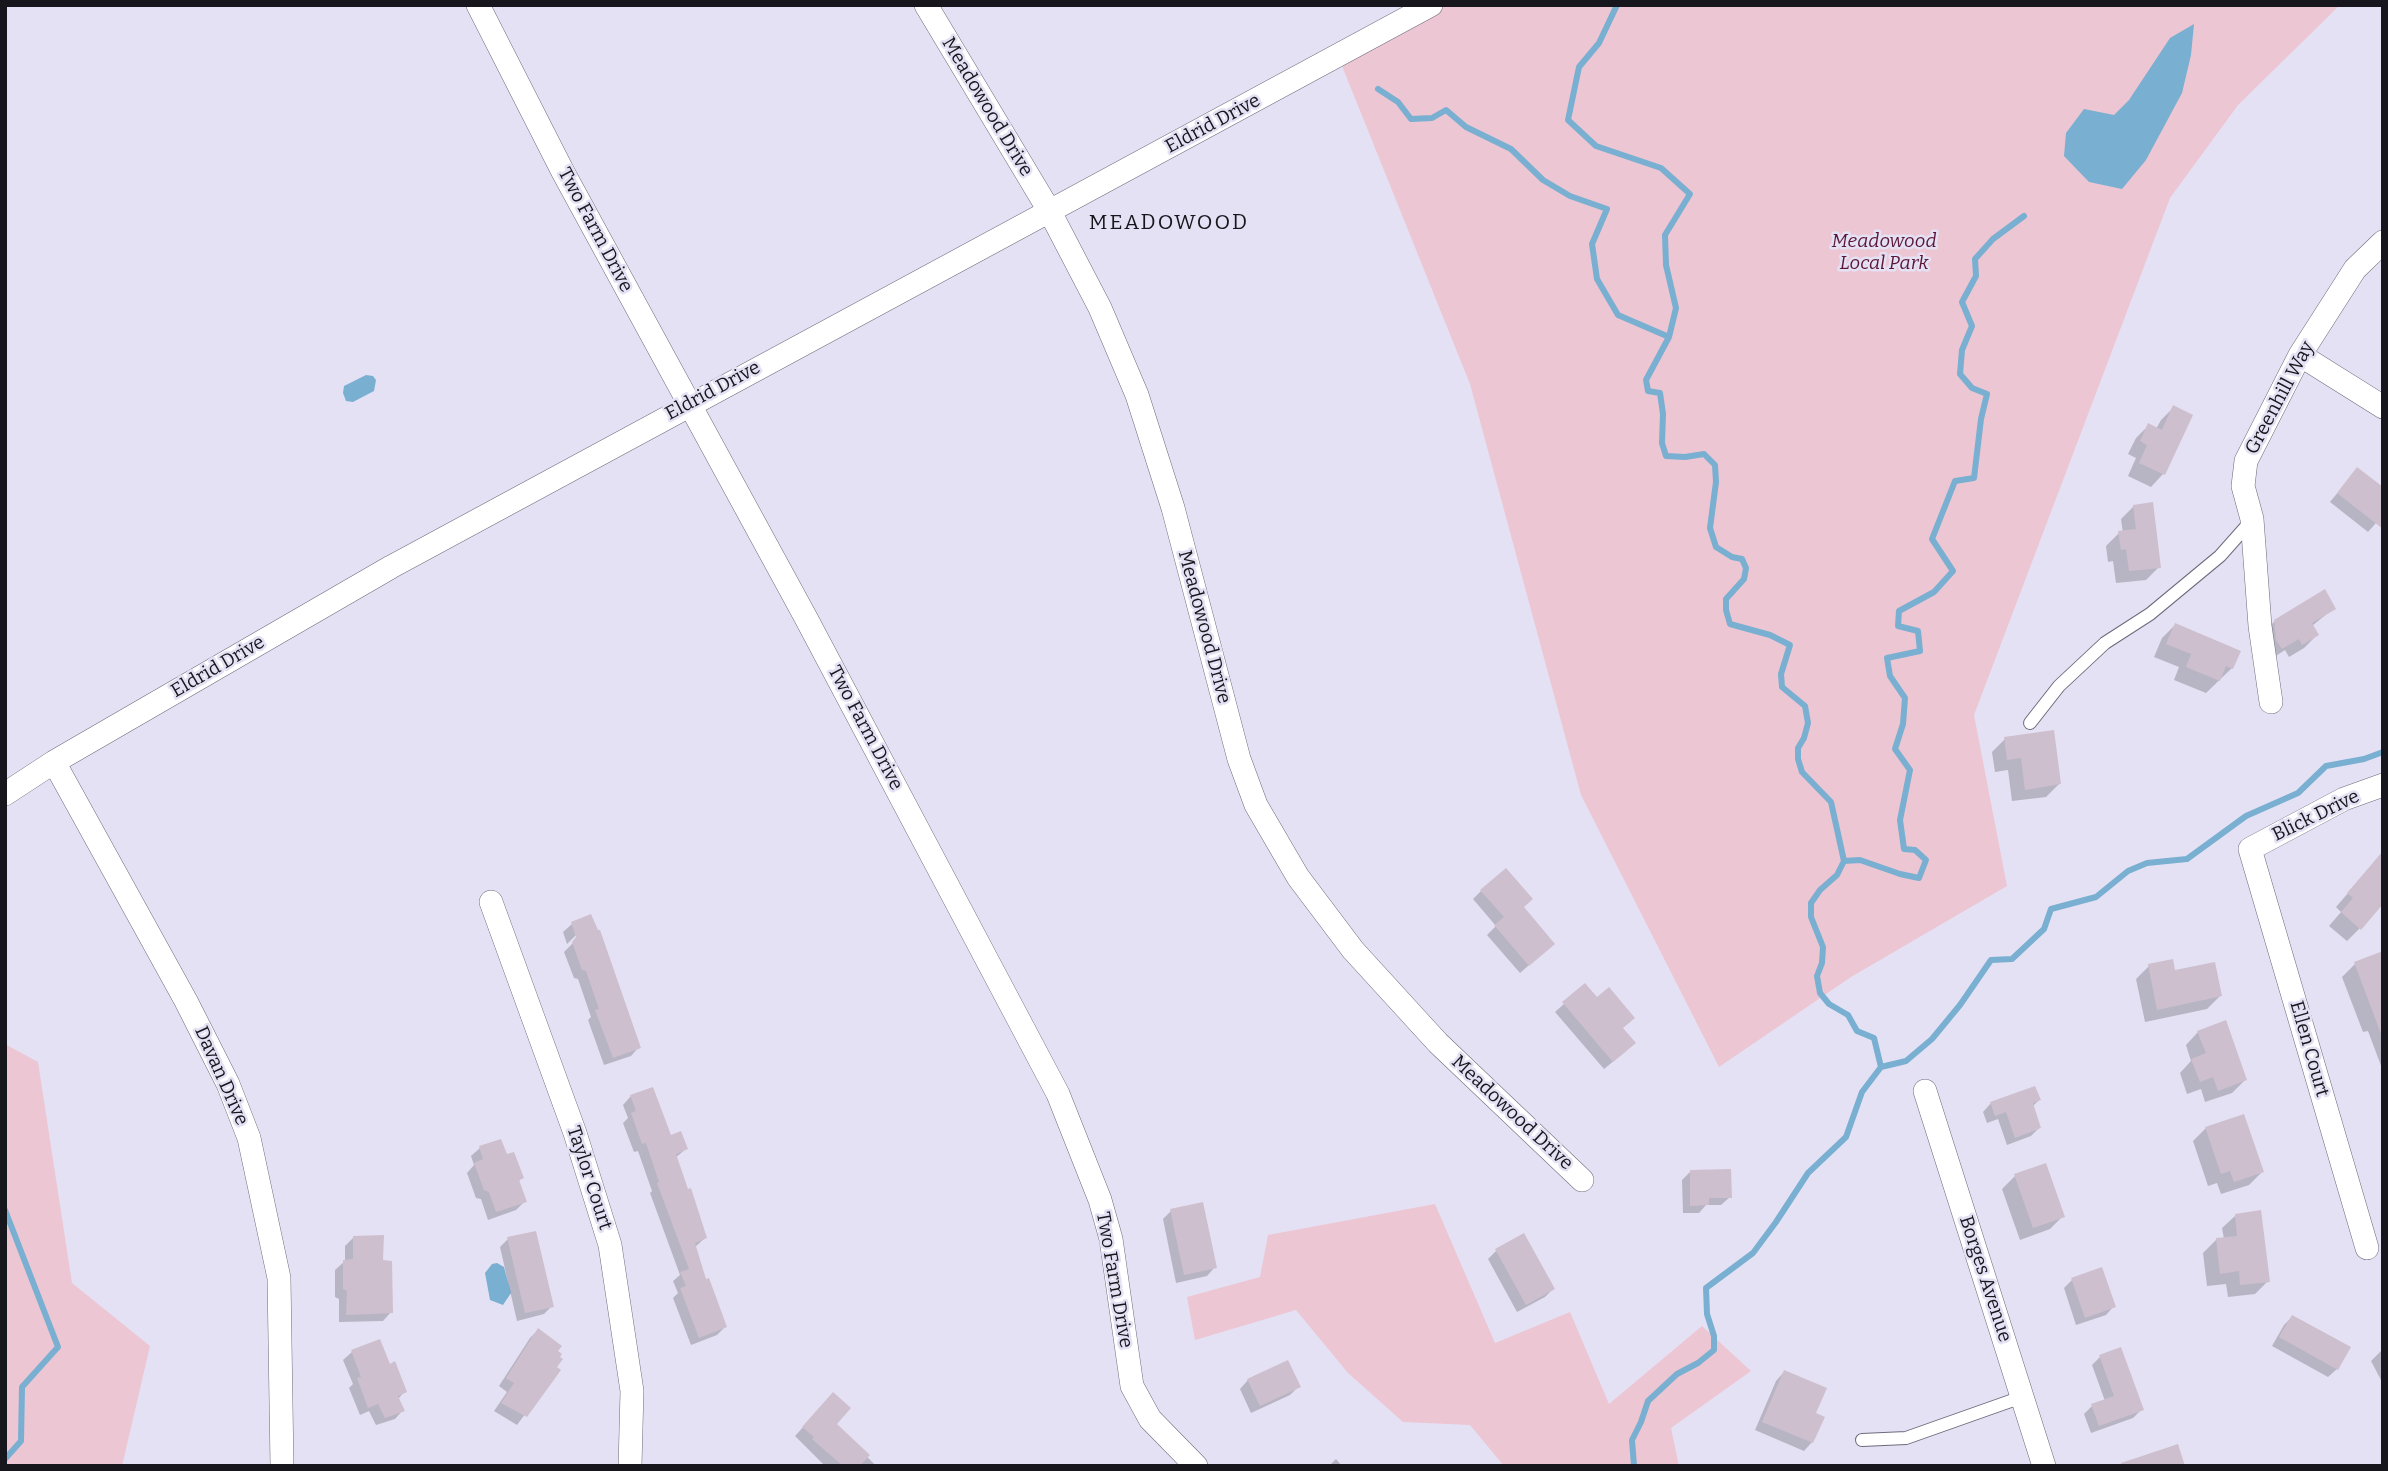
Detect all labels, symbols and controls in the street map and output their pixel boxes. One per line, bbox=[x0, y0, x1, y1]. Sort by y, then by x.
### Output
street label: Meadowood Drive bbox=[937, 33, 1037, 181]
street label: Eldrid Drive bbox=[1162, 89, 1264, 159]
street label: Two Farm Drive bbox=[553, 164, 637, 296]
district label: MEADOWOOD bbox=[1090, 210, 1248, 236]
park label: Meadowood Local Park bbox=[1831, 231, 1937, 275]
street label: Greenhill Way bbox=[2241, 338, 2319, 458]
street label: Eldrid Drive bbox=[662, 356, 764, 426]
street label: Meadowood Drive bbox=[1173, 548, 1235, 706]
street label: Eldrid Drive bbox=[167, 631, 269, 703]
street label: Two Farm Drive bbox=[823, 662, 907, 794]
street label: Blick Drive bbox=[2269, 785, 2363, 847]
street label: Ellen Court bbox=[2284, 998, 2334, 1100]
street label: Davan Drive bbox=[189, 1023, 253, 1129]
street label: Meadowood Drive bbox=[1447, 1051, 1577, 1175]
street label: Taylor Court bbox=[561, 1123, 617, 1233]
street label: Two Farm Drive bbox=[1091, 1210, 1137, 1350]
street label: Borges Avenue bbox=[1954, 1213, 2016, 1345]

